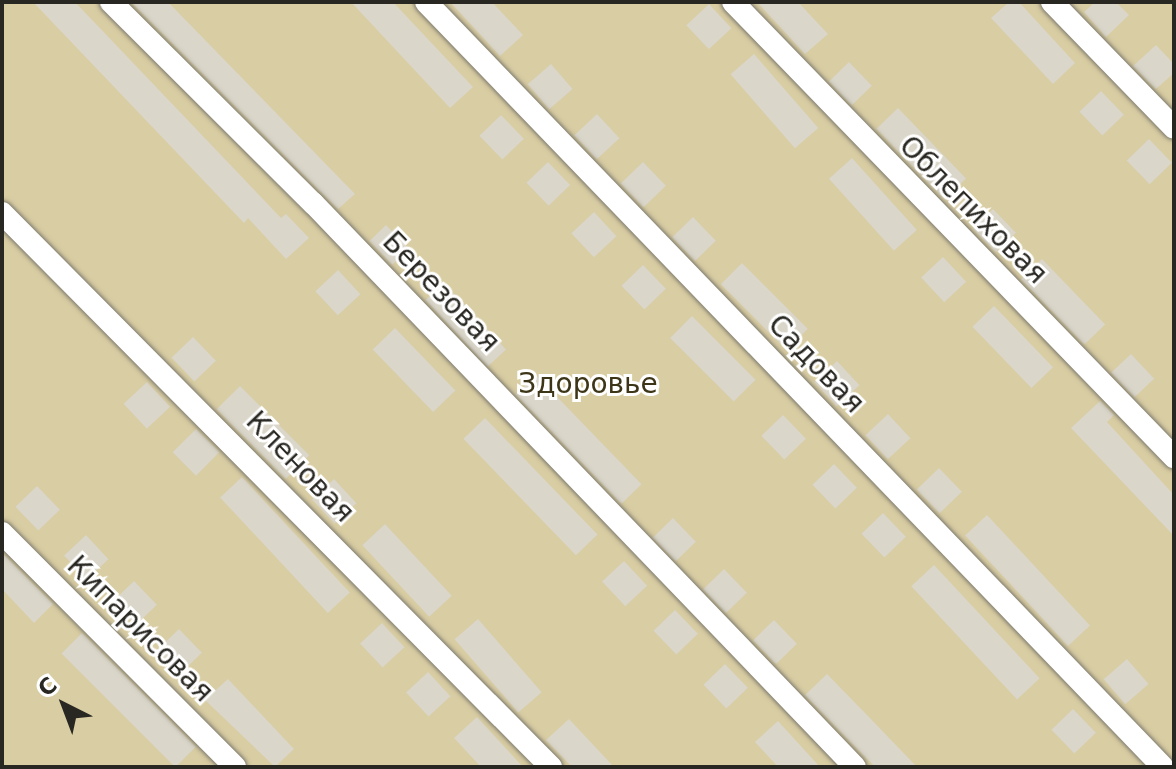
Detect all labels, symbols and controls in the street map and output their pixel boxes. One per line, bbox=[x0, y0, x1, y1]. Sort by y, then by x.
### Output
street label: Облепиховая bbox=[892, 129, 1054, 291]
street label: Березовая bbox=[375, 225, 507, 359]
street label: Садовая bbox=[761, 308, 871, 420]
park label: Здоровье bbox=[518, 367, 658, 401]
street label: Кленовая bbox=[239, 405, 361, 529]
street label: Кипарисовая bbox=[60, 549, 220, 709]
north arrow bbox=[24, 665, 104, 745]
text: С bbox=[33, 672, 62, 701]

